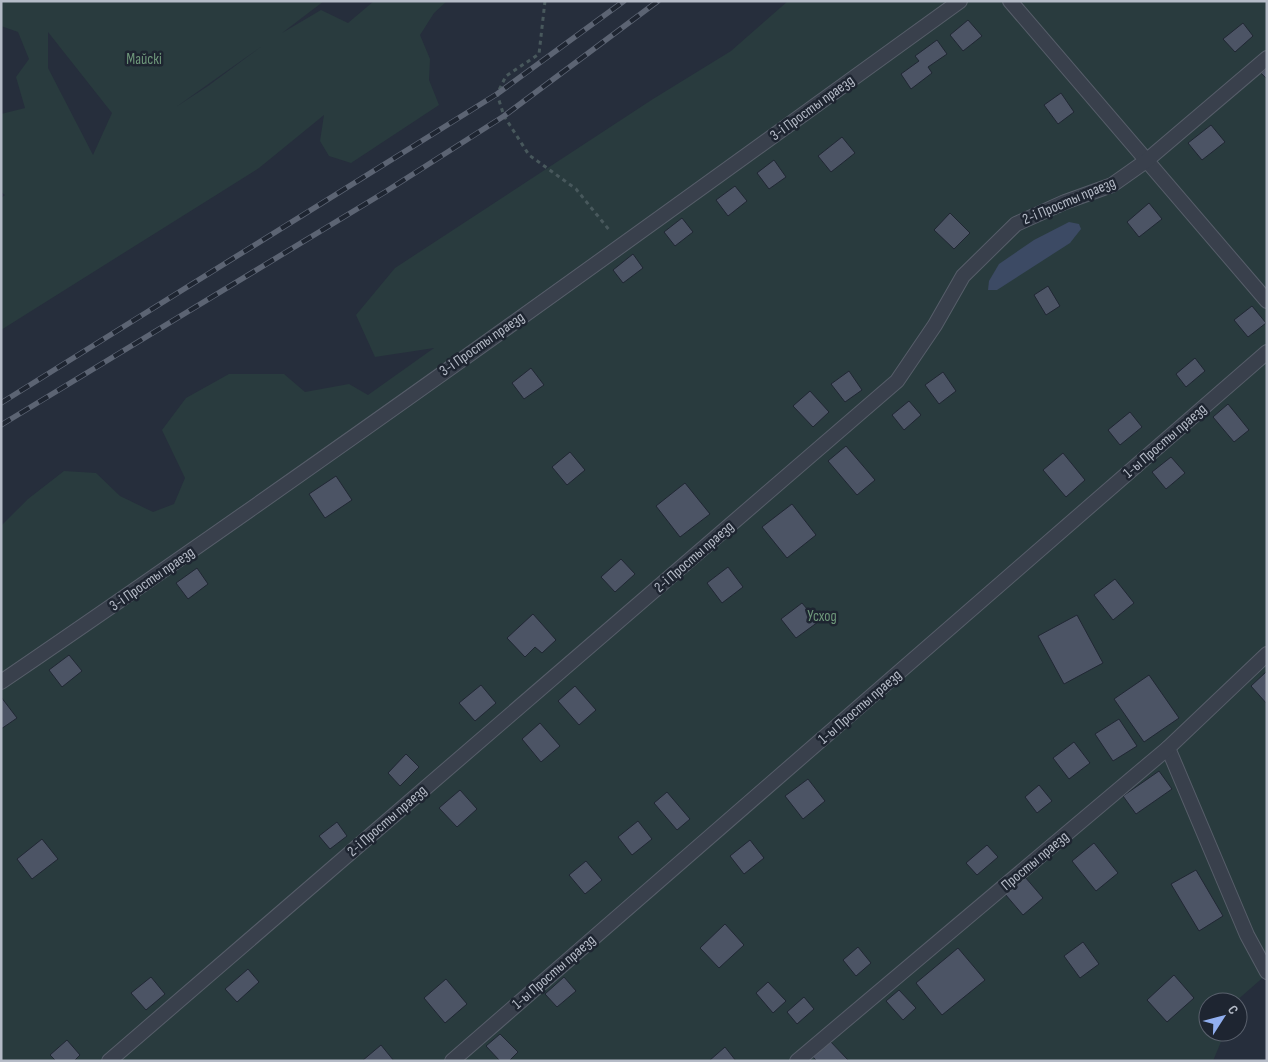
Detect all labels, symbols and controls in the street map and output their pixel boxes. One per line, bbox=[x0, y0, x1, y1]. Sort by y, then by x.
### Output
park label: Майскі bbox=[126, 50, 162, 69]
street label: 3-і Просты праезд bbox=[766, 71, 858, 145]
street label: 2-і Просты праезд bbox=[1020, 173, 1118, 229]
street label: 3-і Просты праезд bbox=[436, 308, 528, 380]
street label: 1-ы Просты праезд bbox=[1119, 400, 1211, 482]
street label: 2-і Просты праезд bbox=[650, 517, 738, 597]
street label: 3-і Просты праезд bbox=[106, 543, 198, 615]
park label: Усход bbox=[807, 607, 837, 626]
street label: 1-ы Просты праезд bbox=[814, 666, 906, 748]
street label: 2-і Просты праезд bbox=[343, 781, 431, 861]
street label: Просты праезд bbox=[997, 827, 1073, 895]
street label: 1-ы Просты праезд bbox=[508, 931, 600, 1013]
north arrow bbox=[1198, 992, 1248, 1042]
text: С bbox=[1224, 1002, 1242, 1018]

